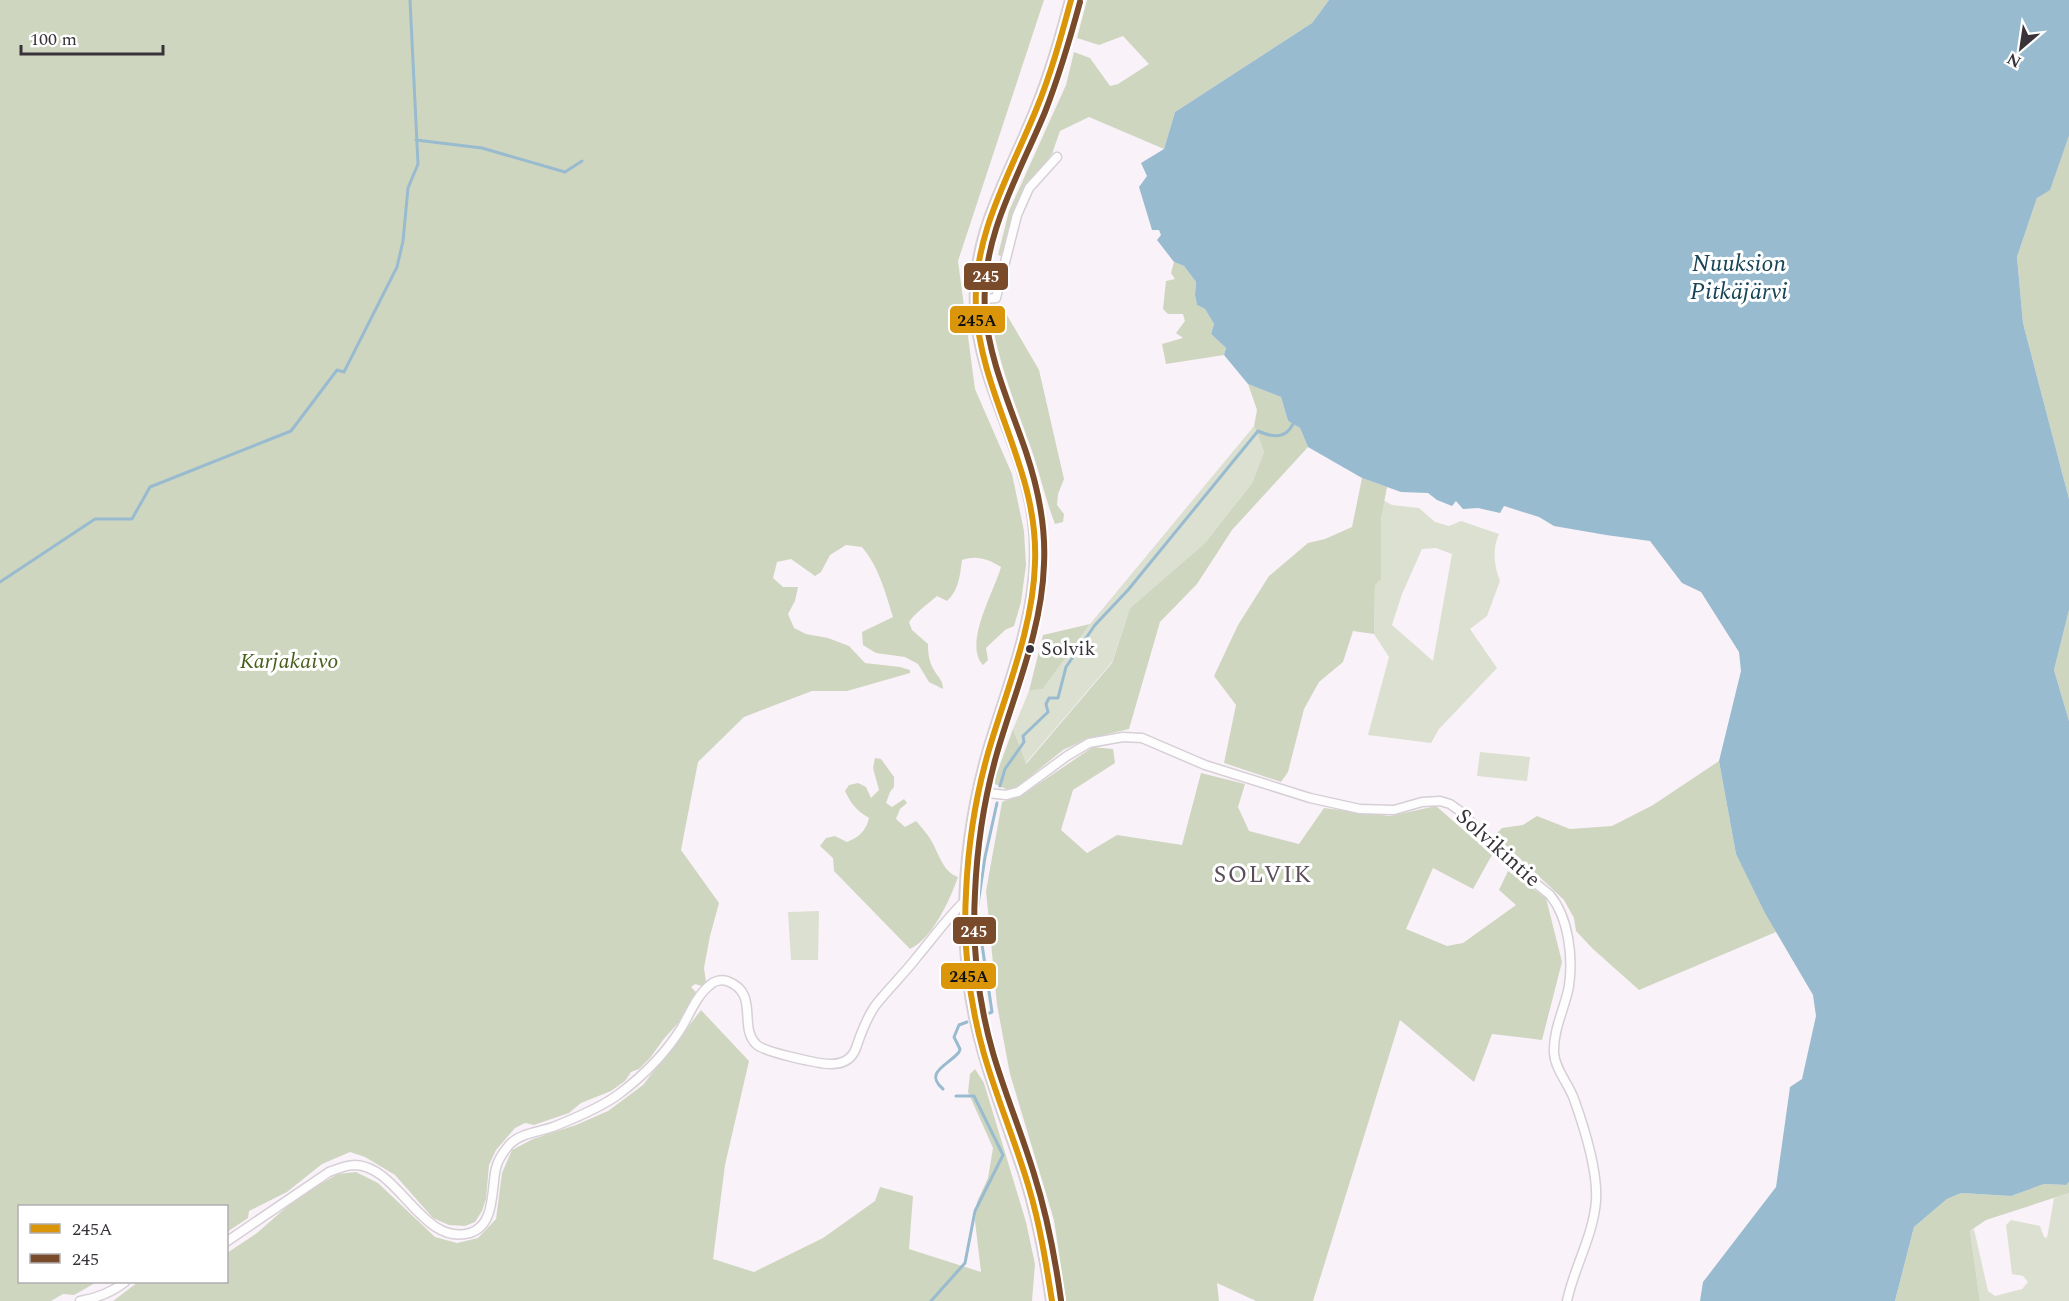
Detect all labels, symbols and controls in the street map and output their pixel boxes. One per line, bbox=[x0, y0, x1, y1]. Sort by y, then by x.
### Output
scale bar bbox=[21, 18, 164, 56]
north arrow bbox=[1991, 18, 2051, 78]
text: 100 m bbox=[30, 26, 77, 53]
text: N bbox=[2003, 47, 2026, 74]
water label: Nuuksion Pitkäjärvi bbox=[1690, 246, 1788, 310]
line badge: 245 bbox=[963, 262, 1009, 291]
text: 245 bbox=[973, 265, 999, 289]
line badge: 245A bbox=[949, 305, 1006, 334]
text: 245A bbox=[957, 309, 997, 333]
place label: Solvik bbox=[1041, 634, 1096, 664]
marker: Solvik bbox=[1024, 643, 1036, 655]
park label: Karjakaivo bbox=[240, 645, 338, 678]
street label: Solvikintie bbox=[1448, 801, 1548, 895]
district label: SOLVIK bbox=[1213, 857, 1313, 893]
line badge: 245 bbox=[952, 916, 997, 945]
text: 245 bbox=[961, 920, 987, 944]
line badge: 245A bbox=[940, 962, 997, 990]
text: 245A bbox=[949, 965, 989, 989]
legend bbox=[18, 1205, 228, 1283]
text: 245A bbox=[72, 1216, 113, 1243]
text: 245 bbox=[72, 1246, 99, 1273]

